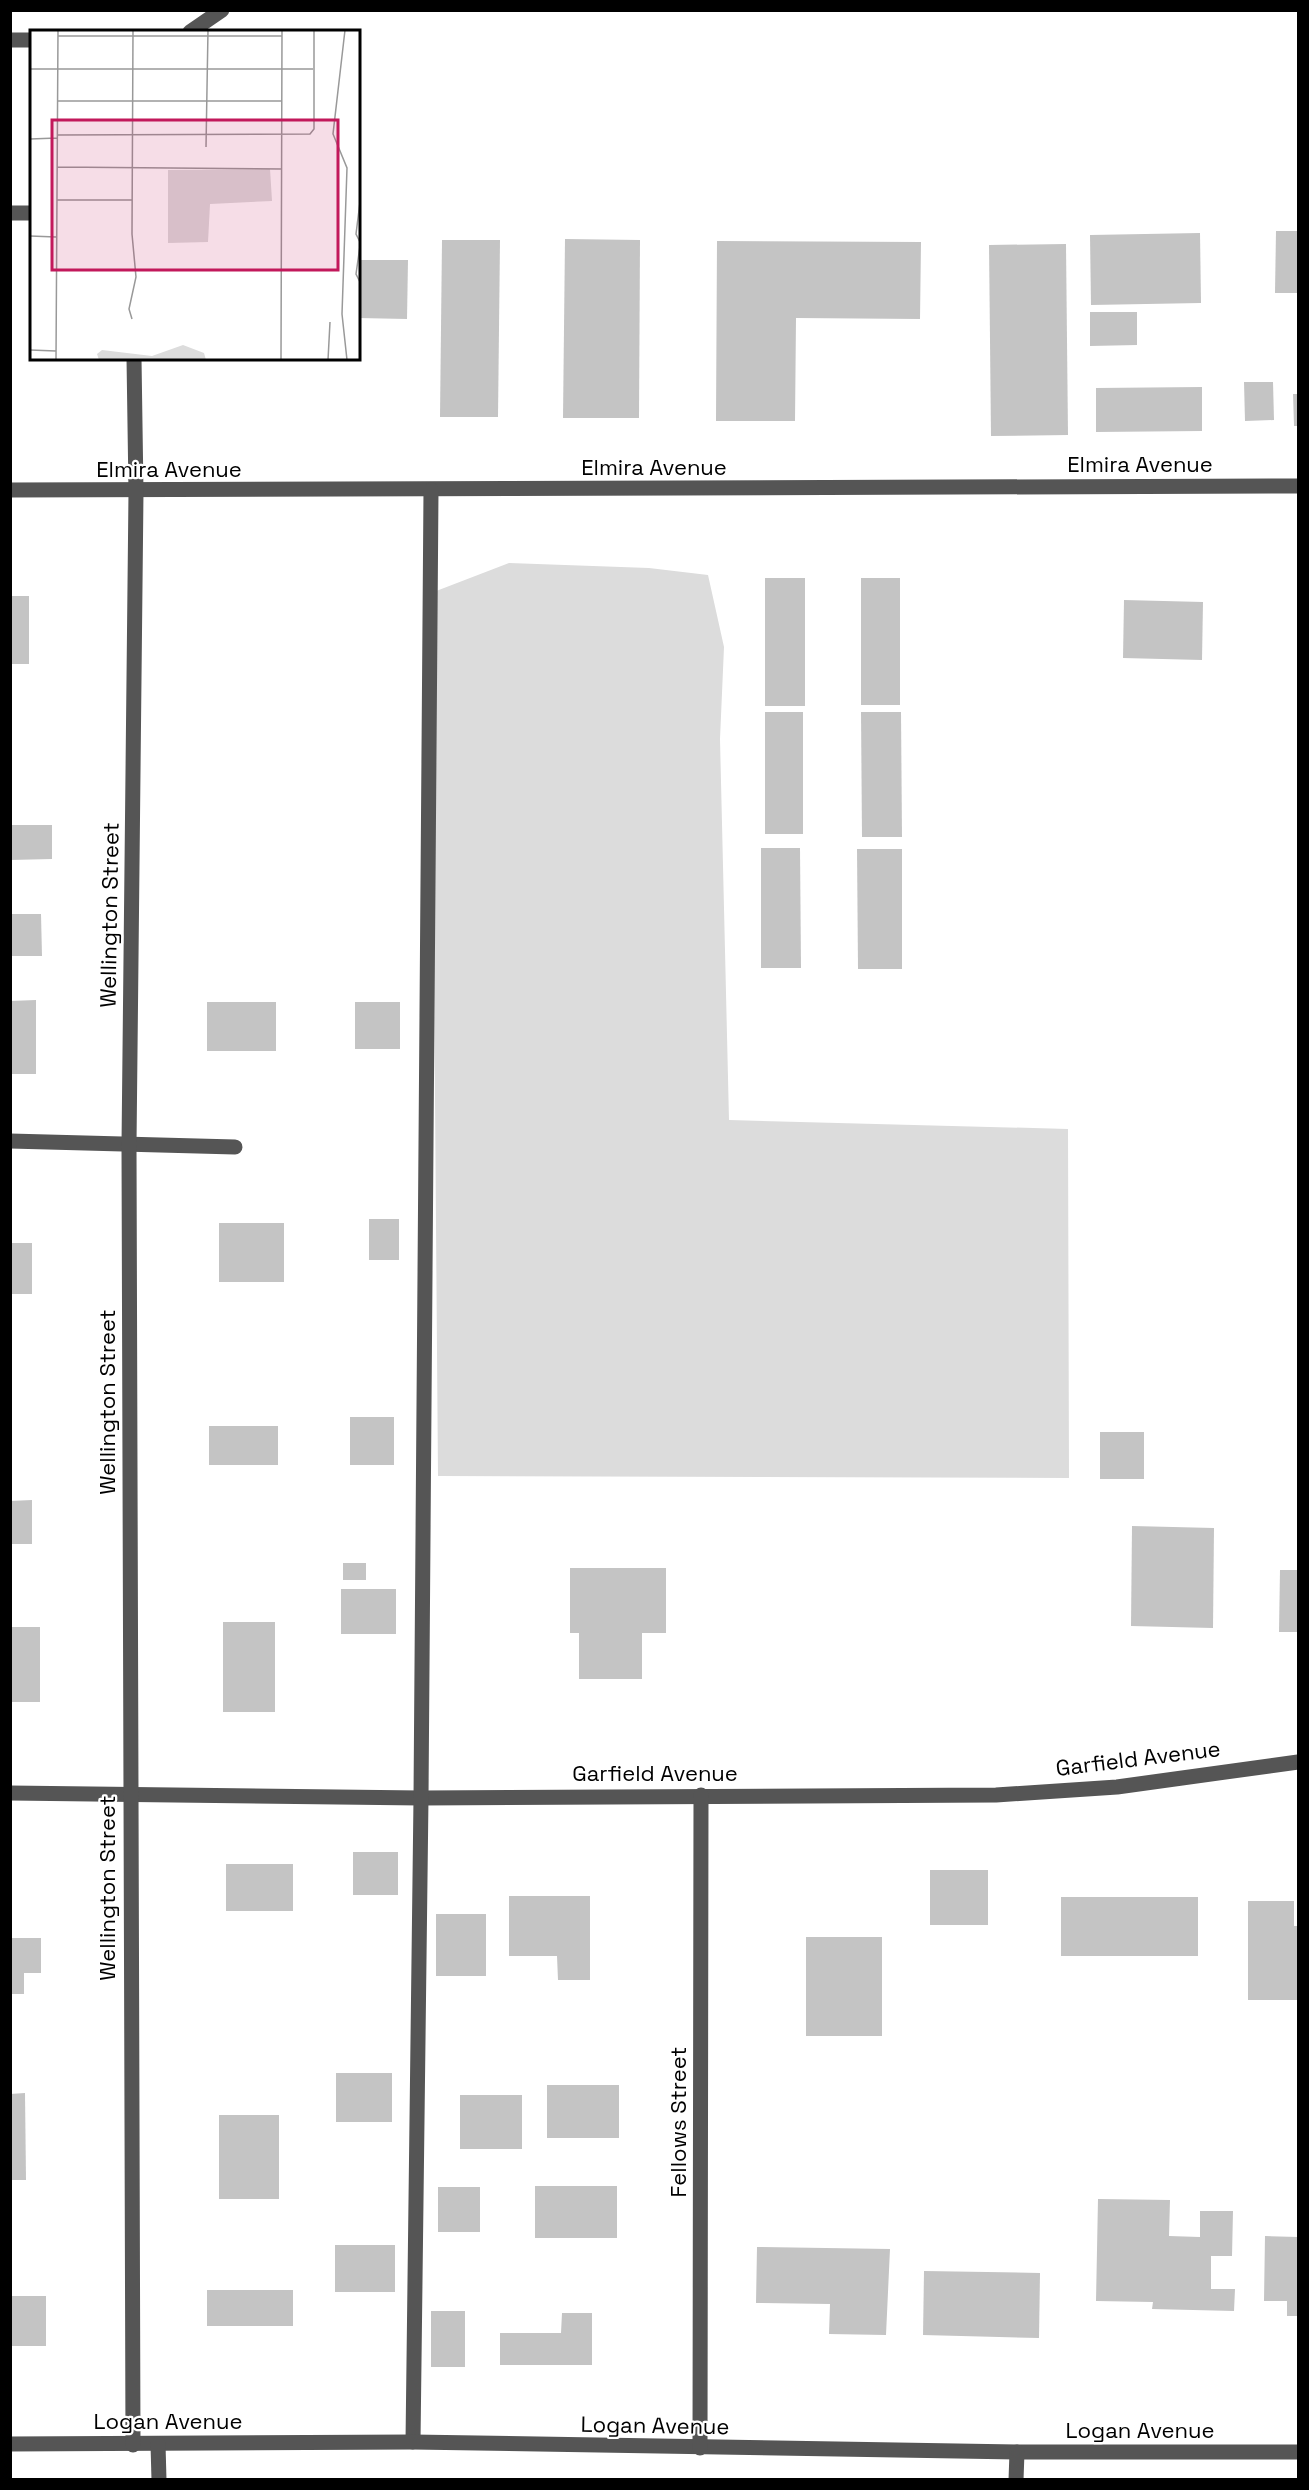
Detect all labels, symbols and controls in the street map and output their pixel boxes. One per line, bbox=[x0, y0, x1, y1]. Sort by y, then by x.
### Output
inset map bbox=[30, 30, 360, 360]
street label: Elmira Avenue bbox=[1067, 450, 1213, 478]
street label: Elmira Avenue bbox=[581, 453, 727, 481]
street label: Elmira Avenue bbox=[96, 455, 242, 483]
street label: Wellington Street bbox=[93, 822, 125, 1008]
street label: Wellington Street bbox=[93, 1309, 121, 1495]
street label: Garfield Avenue bbox=[1054, 1734, 1222, 1782]
street label: Garfield Avenue bbox=[572, 1759, 738, 1787]
street label: Wellington Street bbox=[93, 1795, 121, 1981]
street label: Fellows Street bbox=[664, 2047, 692, 2197]
street label: Logan Avenue bbox=[94, 2407, 242, 2435]
street label: Logan Avenue bbox=[580, 2410, 730, 2440]
street label: Logan Avenue bbox=[1066, 2416, 1214, 2444]

